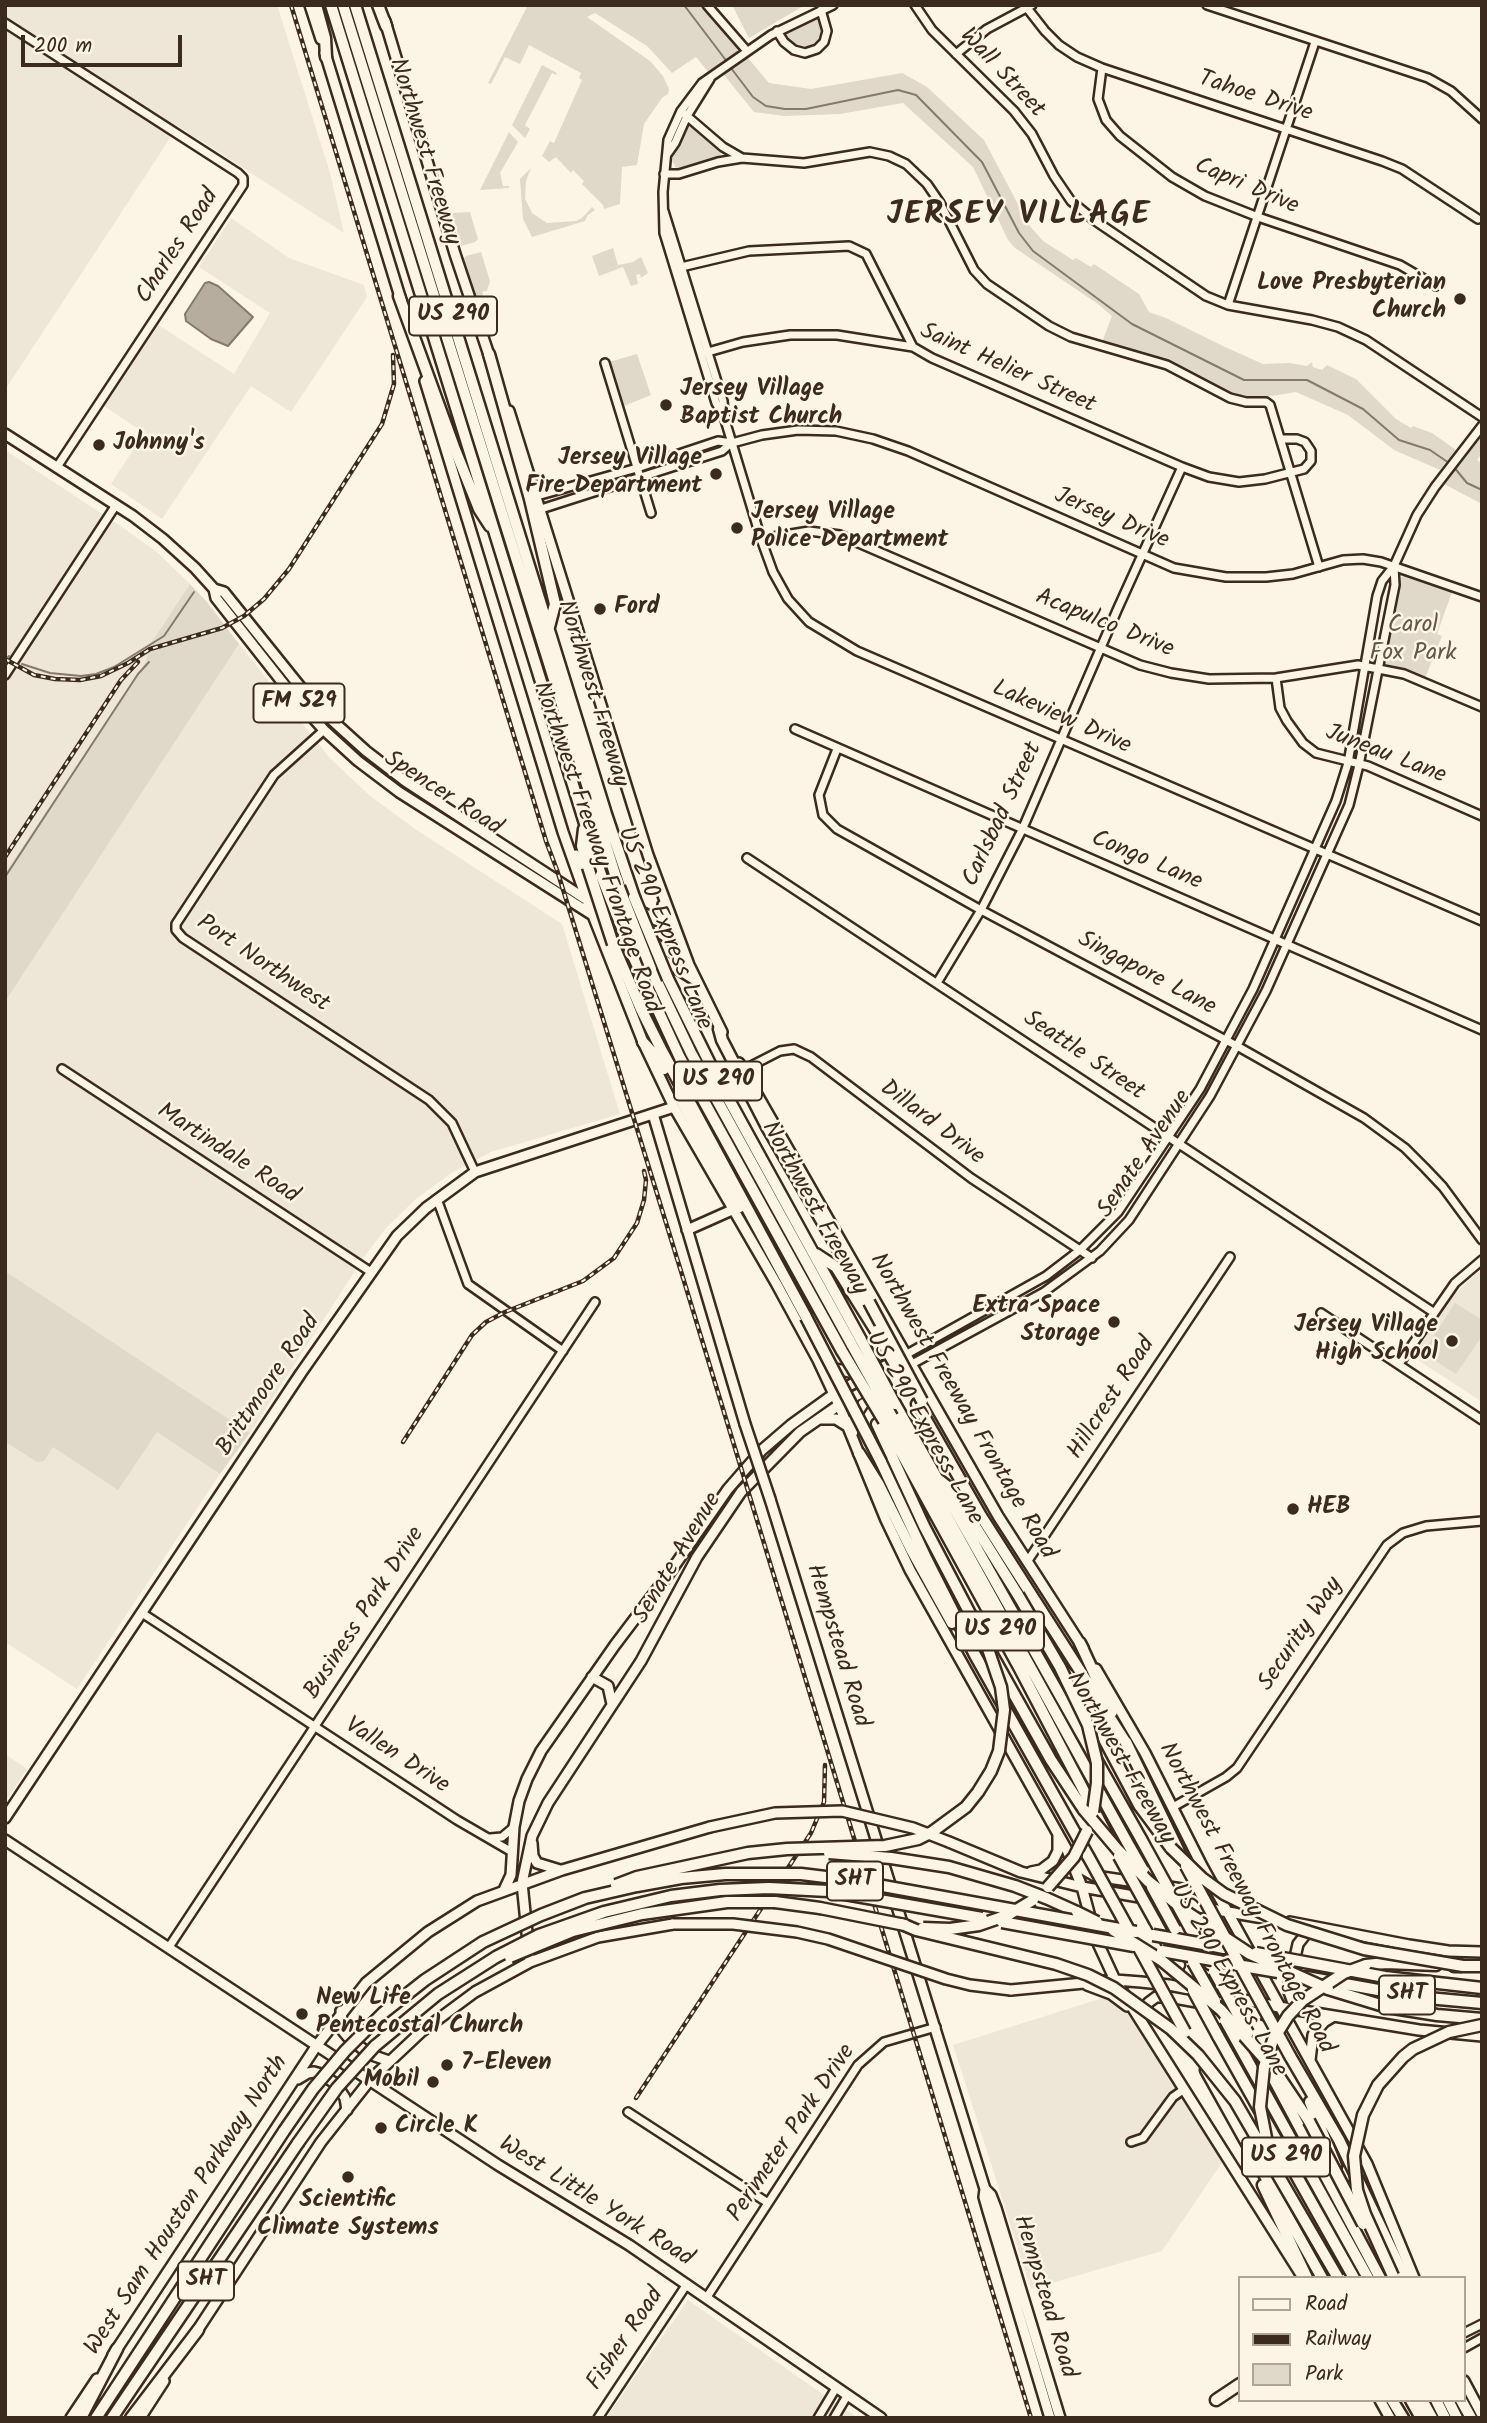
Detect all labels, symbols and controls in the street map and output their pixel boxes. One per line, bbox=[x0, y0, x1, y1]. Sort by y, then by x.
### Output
scale bar bbox=[24, 21, 186, 65]
street label: Wall Street bbox=[952, 23, 1050, 125]
text: 200 m bbox=[34, 30, 92, 63]
street label: Northwest Freeway bbox=[381, 55, 465, 249]
street label: Tahoe Drive bbox=[1194, 66, 1316, 130]
street label: Capri Drive bbox=[1190, 153, 1302, 223]
street label: Charles Road bbox=[131, 184, 227, 310]
district label: JERSEY VILLAGE bbox=[888, 199, 1150, 237]
place label: Love Presbyterian Church bbox=[1257, 271, 1446, 327]
marker: Love Presbyterian Church bbox=[1452, 291, 1468, 307]
road number: US 290 bbox=[409, 296, 497, 336]
street label: Saint Helier Street bbox=[915, 318, 1099, 422]
place label: Jersey Village Baptist Church bbox=[680, 377, 842, 433]
marker: Jersey Village Baptist Church bbox=[658, 397, 674, 413]
place label: Johnny's bbox=[113, 431, 205, 459]
marker: Johnny's bbox=[91, 437, 107, 453]
place label: Jersey Village Fire Department bbox=[525, 446, 702, 502]
marker: Jersey Village Fire Department bbox=[708, 466, 724, 482]
street label: Jersey Drive bbox=[1049, 483, 1173, 557]
place label: Jersey Village Police Department bbox=[751, 500, 948, 556]
marker: Jersey Village Police Department bbox=[729, 520, 745, 536]
street label: Acapulco Drive bbox=[1031, 584, 1177, 666]
place label: Ford bbox=[614, 595, 660, 623]
street label: Northwest Freeway bbox=[549, 597, 633, 791]
marker: Ford bbox=[592, 601, 608, 617]
park label: Carol Fox Park bbox=[1370, 613, 1456, 669]
street label: Lakeview Drive bbox=[987, 676, 1135, 762]
street label: Northwest Freeway Frontage Road bbox=[525, 679, 665, 1017]
road number: FM 529 bbox=[254, 684, 344, 722]
street label: Juneau Lane bbox=[1321, 720, 1449, 792]
street label: Carlsbad Street bbox=[958, 738, 1050, 892]
street label: Spencer Road bbox=[378, 746, 506, 844]
street label: US 290 Express Lane bbox=[609, 823, 717, 1035]
street label: Congo Lane bbox=[1086, 826, 1206, 898]
street label: Port Northwest bbox=[190, 910, 334, 1020]
street label: Singapore Lane bbox=[1072, 926, 1220, 1024]
street label: Seattle Street bbox=[1017, 1006, 1149, 1108]
road number: US 290 bbox=[674, 1062, 762, 1100]
street label: Dillard Drive bbox=[873, 1075, 989, 1173]
street label: Senate Avenue bbox=[1093, 1086, 1199, 1224]
street label: Martindale Road bbox=[151, 1098, 303, 1212]
street label: Northwest Freeway bbox=[753, 1117, 873, 1301]
street label: Northwest Freeway Frontage Road bbox=[861, 1249, 1061, 1565]
place label: Extra Space Storage bbox=[973, 1294, 1100, 1350]
street label: Brittmoore Road bbox=[212, 1310, 328, 1462]
place label: Jersey Village High School bbox=[1294, 1313, 1438, 1369]
marker: Extra Space Storage bbox=[1106, 1314, 1122, 1330]
street label: US 290 Express Lane bbox=[858, 1327, 988, 1531]
street label: Hillcrest Road bbox=[1063, 1332, 1163, 1466]
marker: Jersey Village High School bbox=[1444, 1333, 1460, 1349]
street label: Senate Avenue bbox=[629, 1488, 729, 1630]
place label: HEB bbox=[1307, 1495, 1351, 1523]
marker: HEB bbox=[1285, 1501, 1301, 1517]
street label: Business Park Drive bbox=[300, 1522, 432, 1706]
street label: Hempstead Road bbox=[798, 1561, 874, 1731]
street label: Security Way bbox=[1253, 1573, 1351, 1697]
road number: US 290 bbox=[956, 1612, 1044, 1650]
street label: Northwest Freeway bbox=[1058, 1668, 1180, 1850]
street label: Vallen Drive bbox=[338, 1712, 454, 1802]
street label: Northwest Freeway Frontage Road bbox=[1151, 1738, 1339, 2060]
road number: SHT bbox=[827, 1862, 883, 1900]
street label: US 290 Express Lane bbox=[1162, 1879, 1292, 2083]
road number: SHT bbox=[1379, 1976, 1435, 2014]
place label: New Life Pentecostal Church bbox=[316, 1986, 523, 2042]
marker: New Life Pentecostal Church bbox=[294, 2006, 310, 2022]
street label: Perimeter Park Drive bbox=[723, 2040, 863, 2228]
street label: West Sam Houston Parkway North bbox=[80, 2051, 296, 2361]
place label: 7-Eleven bbox=[461, 2051, 552, 2079]
marker: 7-Eleven bbox=[439, 2057, 455, 2073]
place label: Mobil bbox=[364, 2068, 419, 2096]
marker: Mobil bbox=[425, 2074, 441, 2090]
place label: Circle K bbox=[395, 2114, 478, 2142]
marker: Circle K bbox=[373, 2120, 389, 2136]
street label: West Little York Road bbox=[492, 2131, 698, 2275]
road number: US 290 bbox=[1242, 2138, 1330, 2176]
marker: Scientific Climate Systems bbox=[340, 2169, 356, 2185]
place label: Scientific Climate Systems bbox=[257, 2188, 439, 2244]
street label: Hempstead Road bbox=[1005, 2212, 1081, 2382]
road number: SHT bbox=[178, 2262, 234, 2300]
legend bbox=[1238, 2276, 1466, 2402]
street label: Fisher Road bbox=[582, 2283, 672, 2397]
text: Road bbox=[1305, 2288, 1347, 2321]
text: Railway bbox=[1305, 2323, 1371, 2356]
text: Park bbox=[1305, 2358, 1343, 2391]

